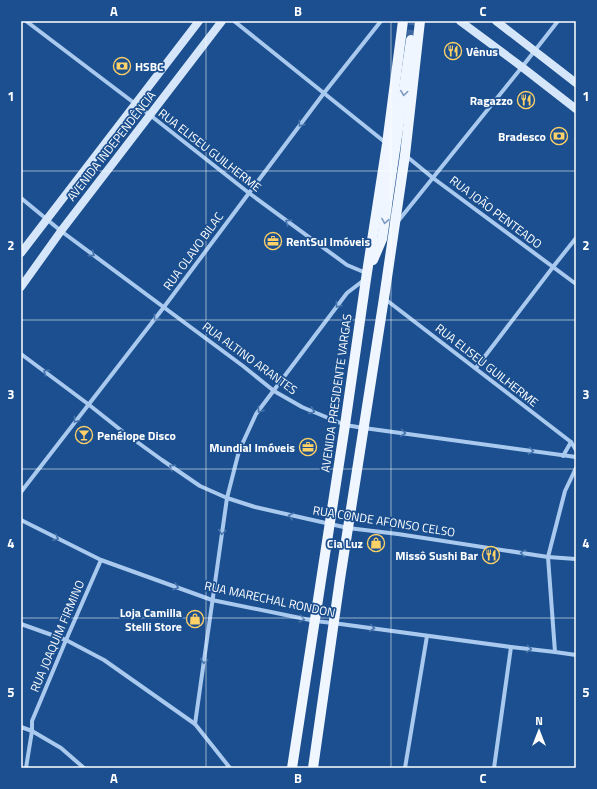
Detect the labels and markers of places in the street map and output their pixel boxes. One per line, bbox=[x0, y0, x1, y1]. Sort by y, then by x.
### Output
restaurant icon: Vênus bbox=[443, 41, 463, 61]
place label: Vênus bbox=[466, 42, 498, 61]
bank icon: HSBC bbox=[112, 56, 132, 76]
place label: HSBC bbox=[135, 57, 164, 76]
restaurant icon: Ragazzo bbox=[516, 90, 536, 110]
place label: Ragazzo bbox=[470, 91, 513, 110]
bank icon: Bradesco bbox=[549, 126, 569, 146]
place label: Bradesco bbox=[498, 127, 546, 146]
office icon: RentSul Imóveis bbox=[263, 231, 283, 251]
place label: RentSul Imóveis bbox=[286, 232, 370, 251]
bar icon: Penélope Disco bbox=[74, 425, 94, 445]
place label: Penélope Disco bbox=[97, 426, 176, 445]
office icon: Mundial Imóveis bbox=[298, 437, 318, 457]
place label: Mundial Imóveis bbox=[209, 438, 295, 457]
shop icon: Cia Luz bbox=[366, 533, 386, 553]
place label: Cia Luz bbox=[327, 534, 363, 553]
restaurant icon: Missô Sushi Bar bbox=[481, 545, 501, 565]
place label: Missô Sushi Bar bbox=[395, 546, 479, 565]
place label: Loja Camilla Stelli Store bbox=[120, 603, 182, 636]
shop icon: Loja Camilla Stelli Store bbox=[185, 609, 205, 629]

